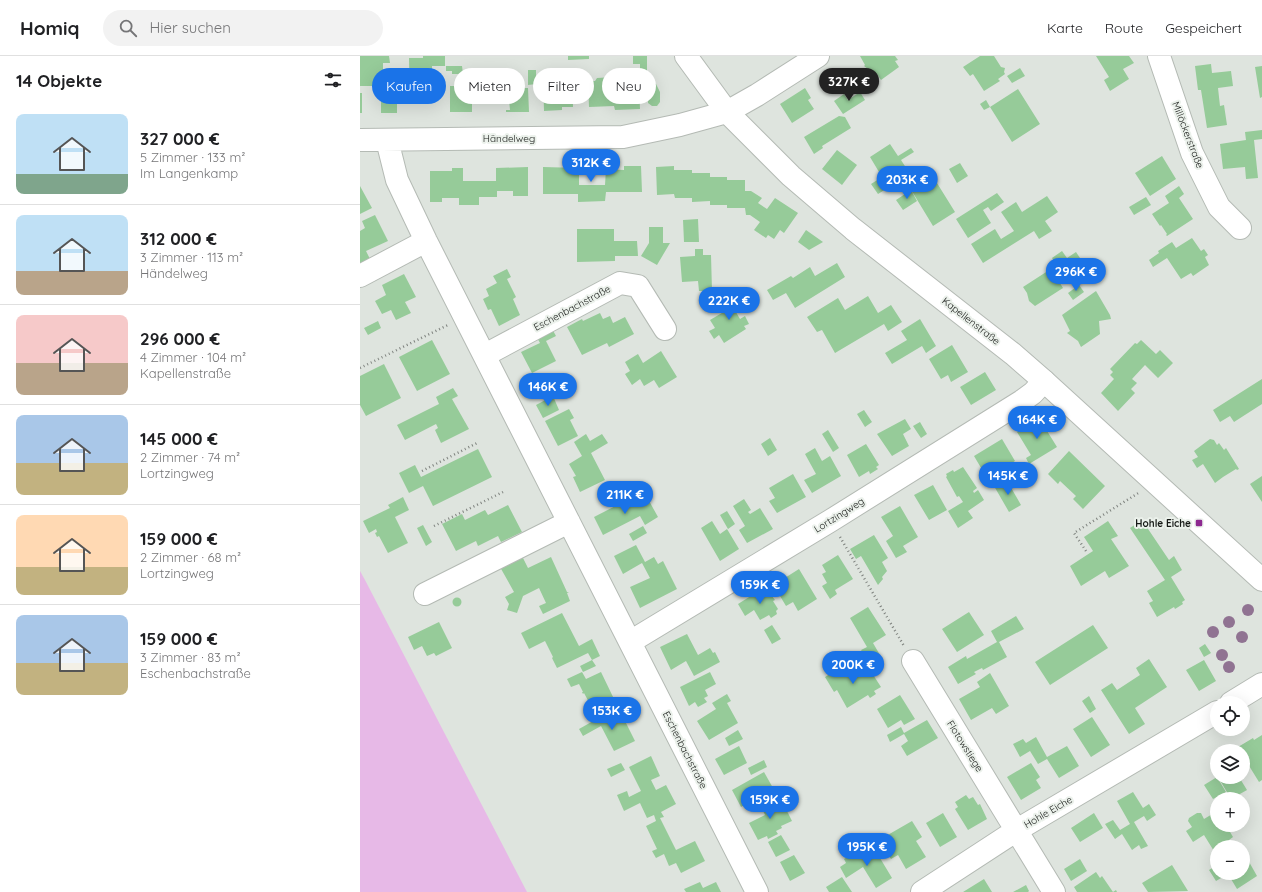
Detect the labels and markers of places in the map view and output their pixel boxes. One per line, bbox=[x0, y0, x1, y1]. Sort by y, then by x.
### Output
pin: 327K € bbox=[816, 68, 882, 102]
pin: 312K € bbox=[558, 149, 624, 183]
pin: 203K € bbox=[874, 166, 940, 200]
pin: 296K € bbox=[1043, 258, 1109, 292]
pin: 222K € bbox=[696, 287, 762, 321]
pin: 146K € bbox=[515, 373, 581, 407]
pin: 164K € bbox=[1004, 406, 1070, 440]
pin: 145K € bbox=[975, 462, 1041, 496]
pin: 211K € bbox=[592, 481, 658, 515]
place label: Hohle Eiche bbox=[1135, 517, 1191, 530]
marker: Hohle Eiche bbox=[1194, 518, 1204, 528]
pin: 159K € bbox=[727, 571, 793, 605]
pin: 200K € bbox=[820, 651, 886, 685]
pin: 153K € bbox=[579, 697, 645, 731]
pin: 159K € bbox=[737, 786, 803, 820]
pin: 195K € bbox=[834, 833, 900, 867]

